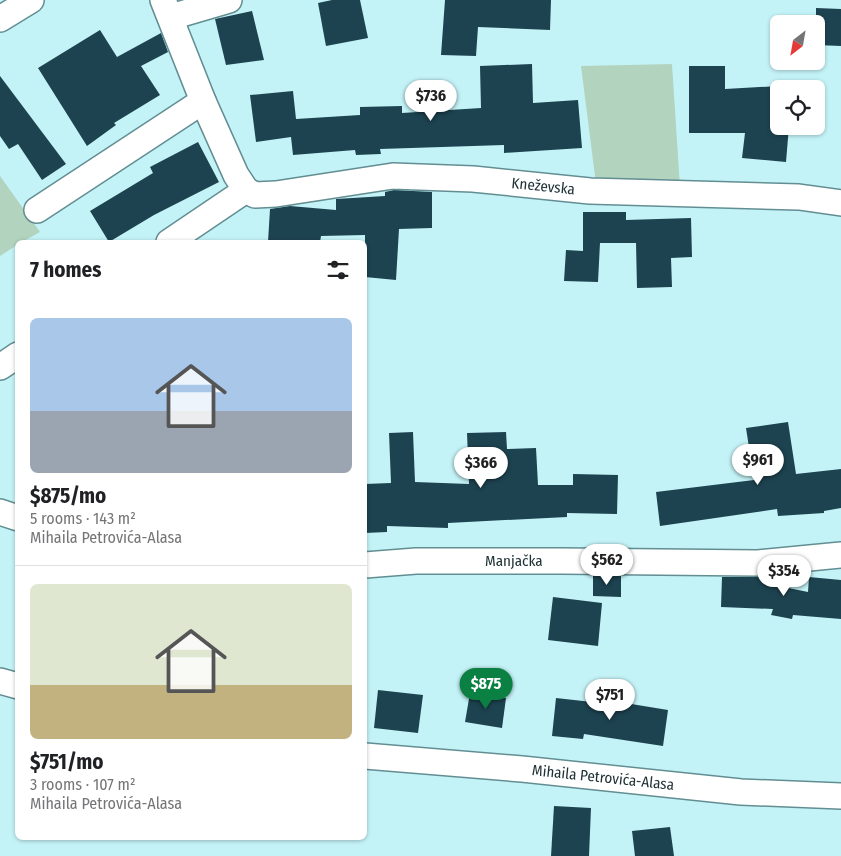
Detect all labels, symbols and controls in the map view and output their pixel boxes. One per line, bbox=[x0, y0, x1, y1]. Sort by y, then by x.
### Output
north arrow bbox=[770, 15, 825, 70]
map controls bbox=[770, 15, 825, 135]
pin: $736 bbox=[401, 80, 461, 122]
button: locate bbox=[770, 80, 825, 135]
text: $736 bbox=[416, 86, 446, 105]
street label: Kneževska bbox=[511, 174, 576, 198]
icon: filters bbox=[324, 256, 352, 284]
text: 7 homes bbox=[30, 257, 101, 283]
icon: home bbox=[146, 351, 236, 441]
pin: $961 bbox=[728, 444, 788, 486]
pin: $366 bbox=[451, 446, 511, 489]
text: $961 bbox=[743, 450, 773, 469]
text: $366 bbox=[465, 453, 497, 472]
text: $875/mo bbox=[30, 483, 106, 509]
text: 5 rooms · 143 m² bbox=[30, 509, 136, 528]
text: Mihaila Petrovića-Alasa bbox=[30, 528, 182, 547]
pin: $562 bbox=[577, 544, 637, 586]
text: $562 bbox=[591, 550, 623, 569]
street label: Manjačka bbox=[485, 552, 543, 570]
pin: $354 bbox=[754, 554, 814, 597]
text: $354 bbox=[768, 561, 800, 580]
icon: home bbox=[146, 616, 236, 706]
pin: $875 bbox=[456, 668, 516, 710]
text: $875 bbox=[471, 674, 501, 693]
pin: $751 bbox=[580, 678, 640, 721]
text: $751 bbox=[596, 685, 624, 704]
text: $751/mo bbox=[30, 749, 103, 775]
street label: Mihaila Petrovića-Alasa bbox=[531, 761, 675, 794]
text: 3 rooms · 107 m² bbox=[30, 775, 136, 794]
text: Mihaila Petrovića-Alasa bbox=[30, 794, 182, 813]

